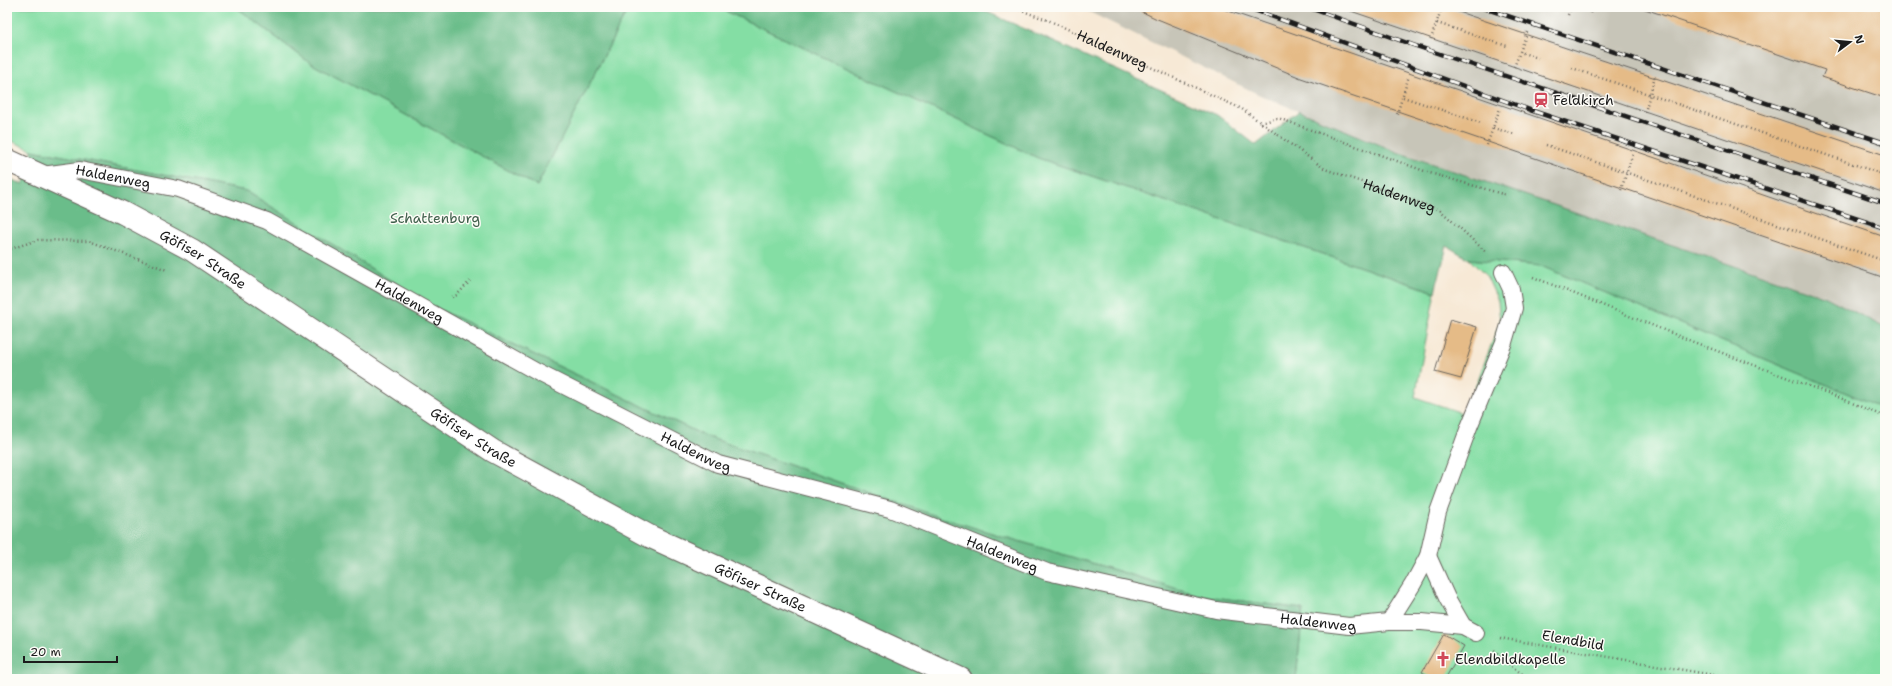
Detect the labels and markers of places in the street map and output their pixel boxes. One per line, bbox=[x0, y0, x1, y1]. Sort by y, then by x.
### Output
station icon: Feldkirch bbox=[1532, 91, 1550, 109]
place label: Feldkirch bbox=[1553, 91, 1614, 109]
church icon: Elendbildkapelle bbox=[1434, 650, 1452, 668]
place label: Elendbildkapelle bbox=[1455, 650, 1566, 668]

